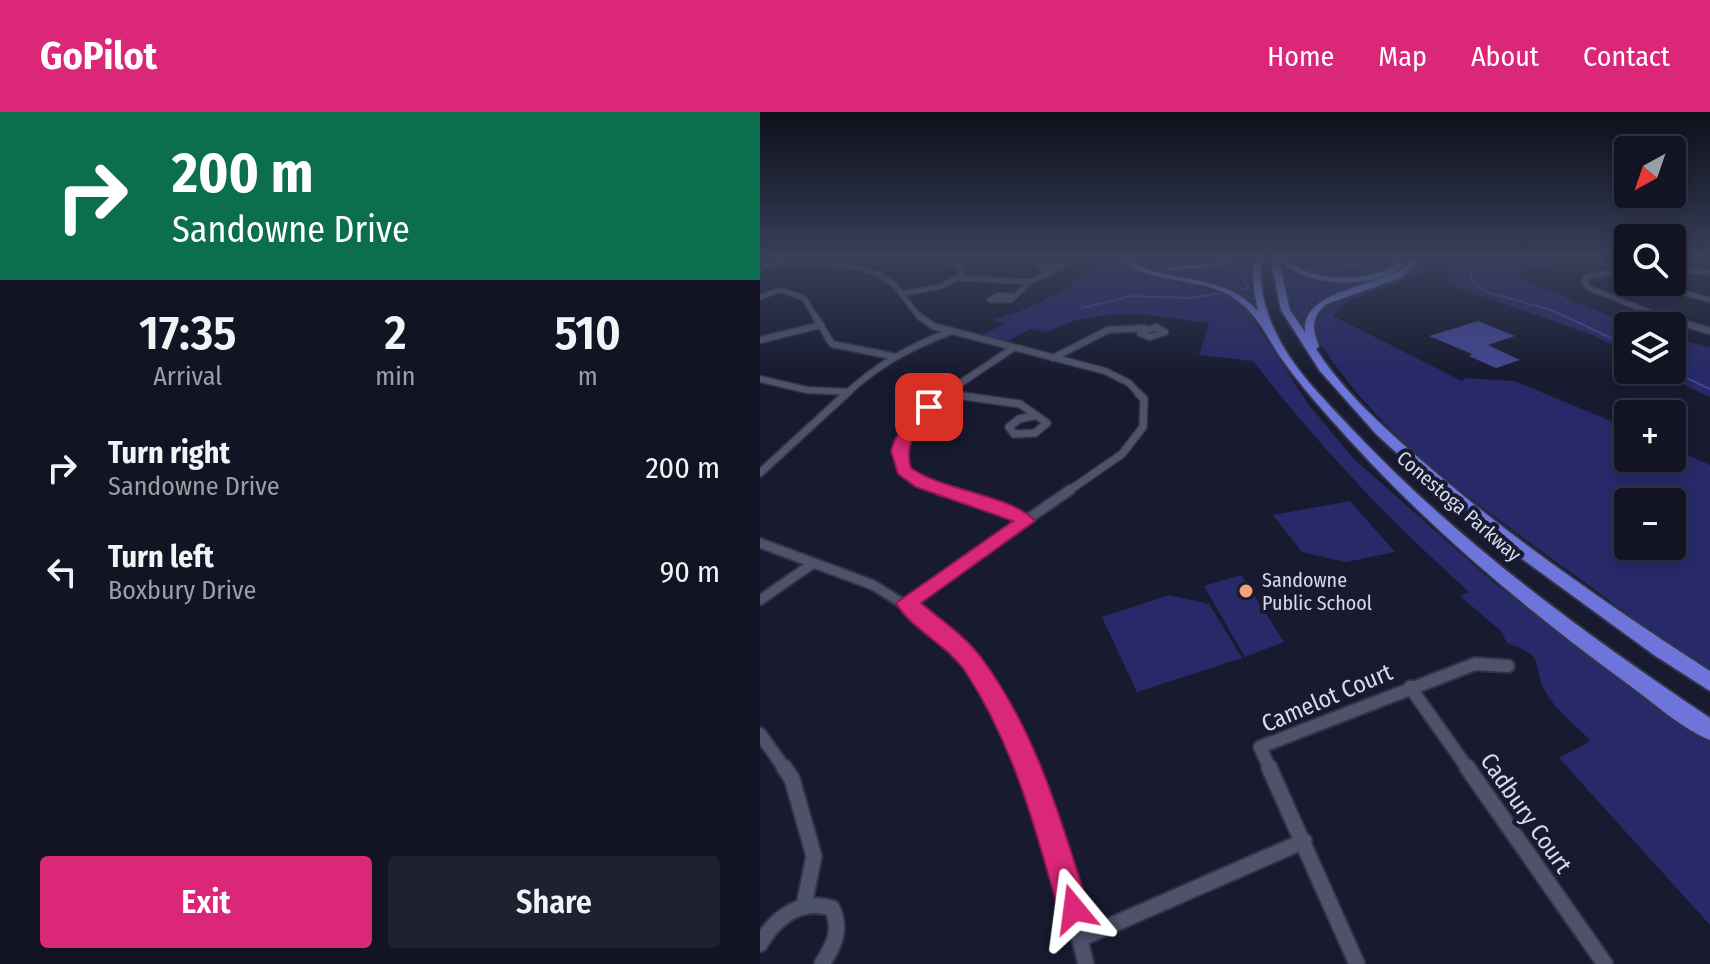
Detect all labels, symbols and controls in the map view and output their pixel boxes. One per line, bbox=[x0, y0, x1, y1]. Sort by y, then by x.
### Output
text: GoPilot bbox=[40, 33, 157, 79]
text: Home bbox=[1267, 40, 1334, 73]
text: Map bbox=[1378, 40, 1427, 73]
text: About bbox=[1471, 40, 1539, 73]
text: Contact bbox=[1583, 40, 1670, 73]
north arrow bbox=[1614, 136, 1686, 208]
map controls bbox=[1614, 136, 1686, 560]
text: 200 m bbox=[172, 140, 313, 207]
icon: right bbox=[40, 144, 144, 248]
text: Sandowne Drive bbox=[172, 208, 410, 252]
button: search bbox=[1614, 224, 1686, 296]
text: 17:35 bbox=[139, 304, 236, 362]
text: 2 bbox=[384, 304, 406, 362]
text: 510 bbox=[555, 304, 621, 362]
button: layers bbox=[1614, 312, 1686, 384]
text: Arrival bbox=[153, 361, 222, 392]
text: min bbox=[375, 361, 416, 392]
text: m bbox=[578, 361, 598, 392]
pin bbox=[895, 373, 963, 441]
icon: arrive bbox=[907, 385, 951, 429]
button: + bbox=[1614, 400, 1686, 472]
text: Turn right bbox=[108, 435, 230, 471]
icon: right bbox=[40, 446, 84, 490]
street label: Conestoga Parkway bbox=[1392, 446, 1526, 566]
text: 200 m bbox=[645, 450, 720, 486]
text: Sandowne Drive bbox=[108, 471, 280, 502]
button: − bbox=[1614, 488, 1686, 560]
text: Turn left bbox=[108, 539, 214, 575]
icon: left bbox=[40, 550, 84, 594]
text: 90 m bbox=[660, 554, 720, 590]
place label: Sandowne Public School bbox=[1262, 568, 1372, 615]
text: Boxbury Drive bbox=[108, 575, 256, 606]
marker: Sandowne Public School bbox=[1237, 582, 1255, 600]
street label: Camelot Court bbox=[1257, 658, 1397, 738]
street label: Cadbury Court bbox=[1474, 748, 1578, 878]
button: Exit bbox=[40, 856, 372, 948]
button: Share bbox=[388, 856, 720, 948]
position arrow bbox=[1032, 867, 1116, 951]

